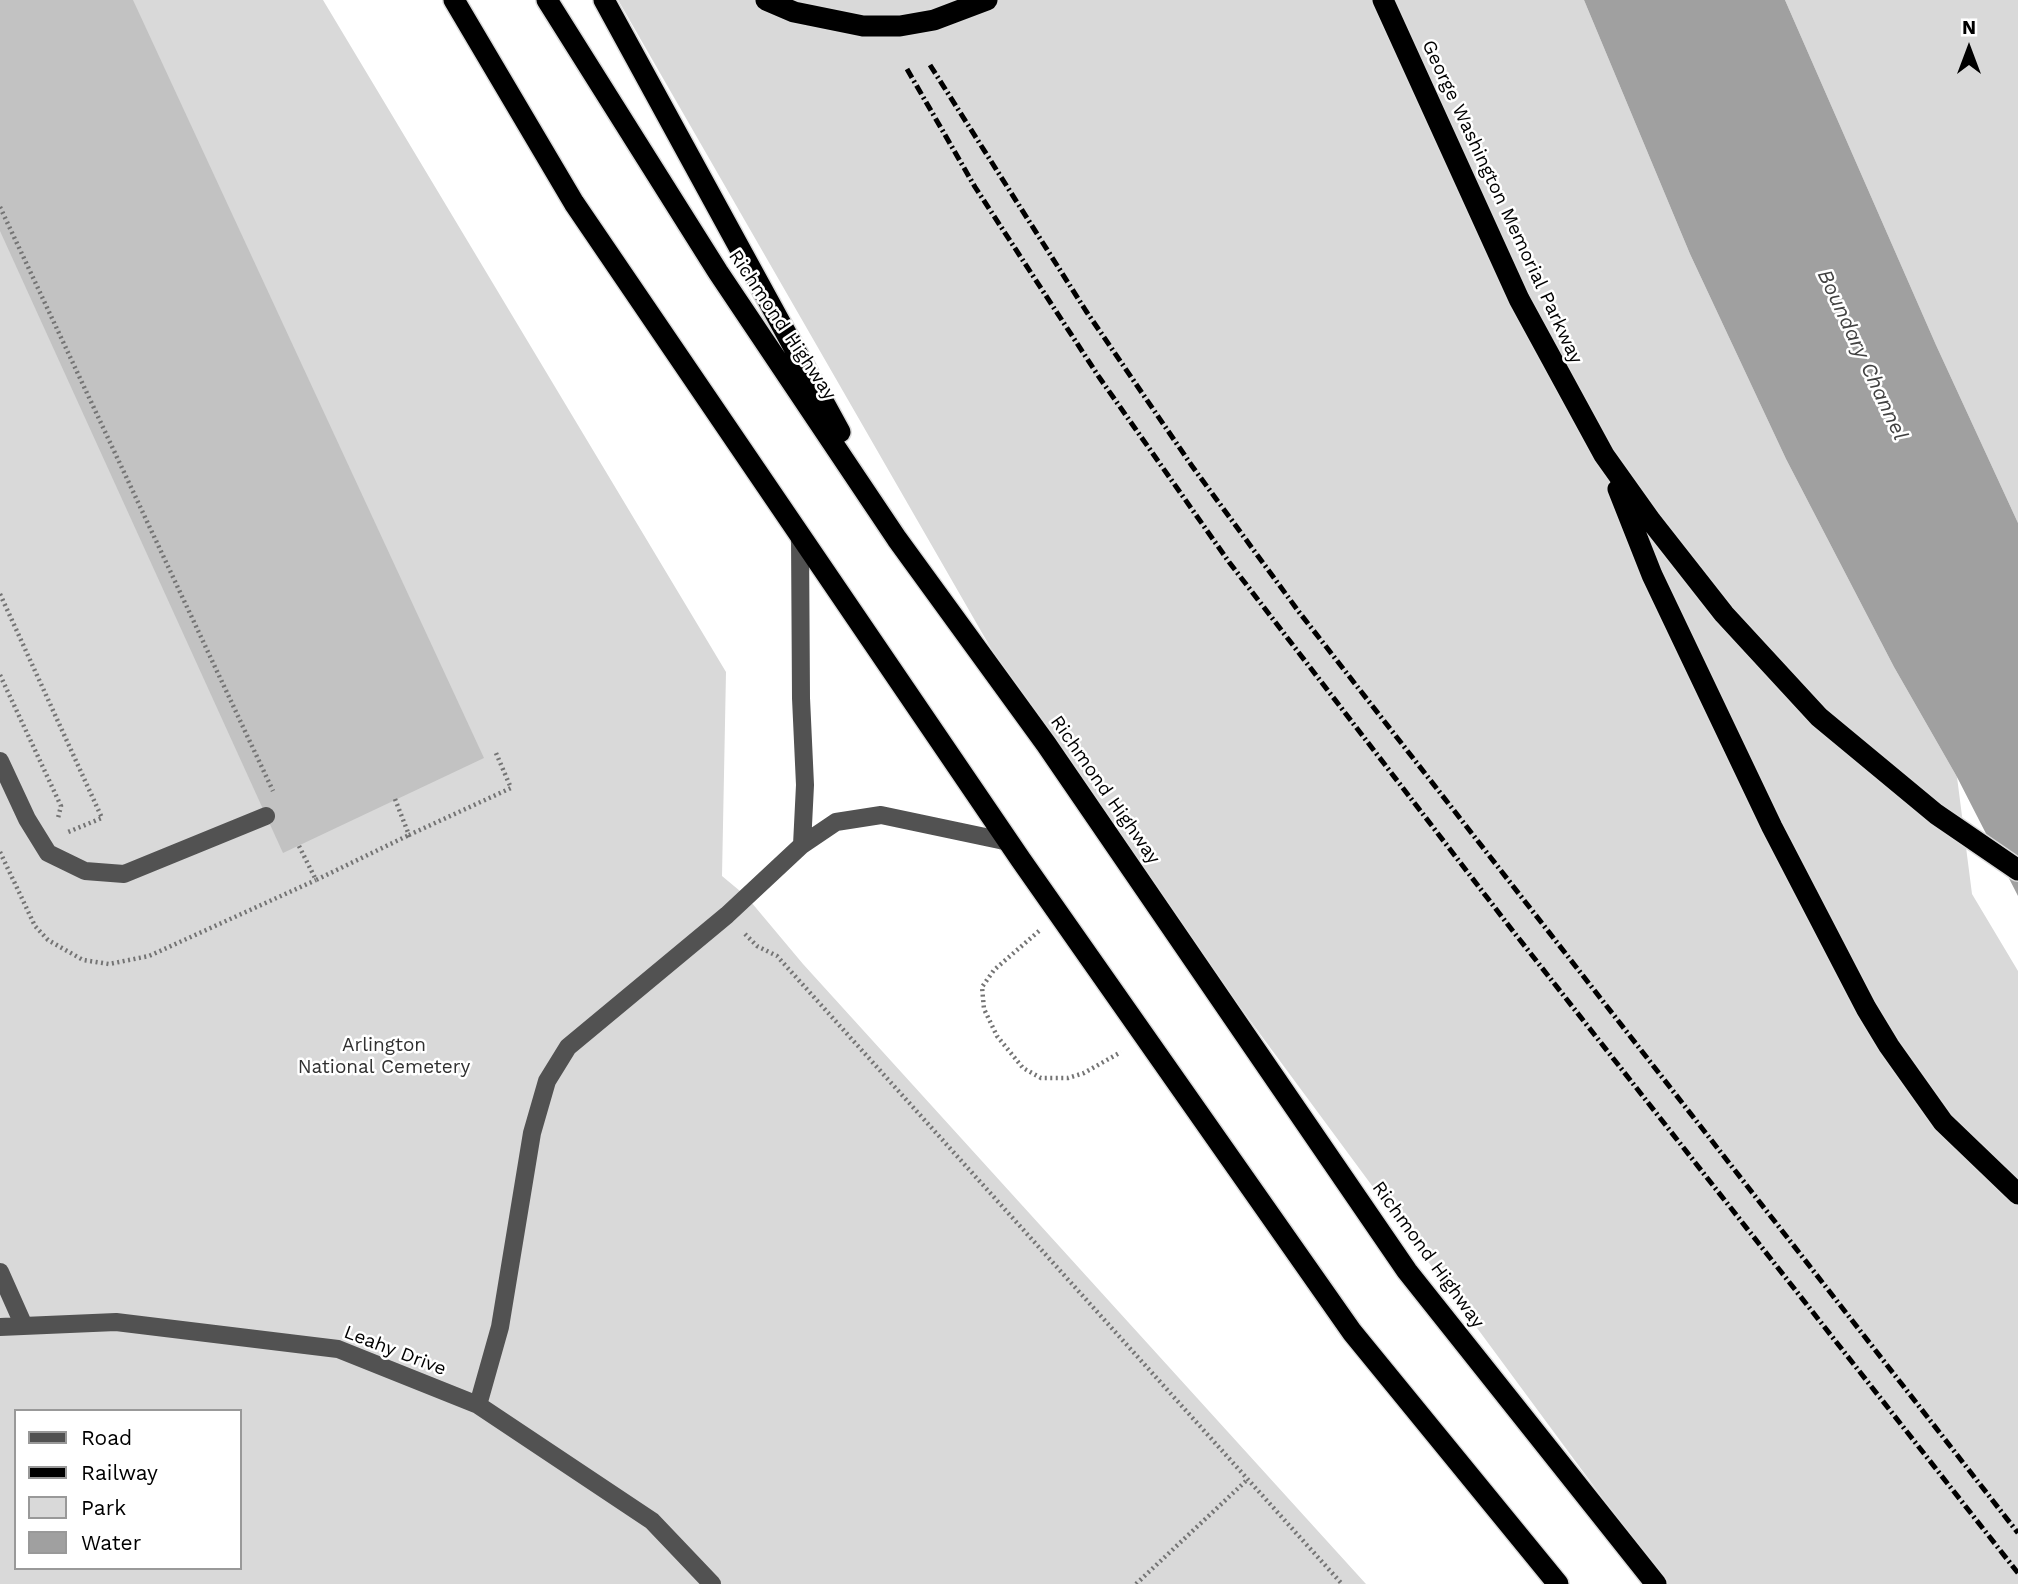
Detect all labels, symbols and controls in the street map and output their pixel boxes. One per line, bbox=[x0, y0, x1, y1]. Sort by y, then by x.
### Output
north arrow bbox=[1934, 14, 2004, 84]
text: N bbox=[1962, 16, 1976, 39]
street label: George Washington Memorial Parkway bbox=[1417, 37, 1587, 367]
street label: Richmond Highway bbox=[723, 246, 841, 404]
water label: Boundary Channel bbox=[1811, 266, 1913, 444]
street label: Richmond Highway bbox=[1045, 711, 1165, 869]
park label: Arlington National Cemetery bbox=[298, 1034, 470, 1078]
street label: Richmond Highway bbox=[1367, 1177, 1489, 1333]
street label: Leahy Drive bbox=[341, 1321, 449, 1381]
legend bbox=[14, 1409, 242, 1570]
text: Road bbox=[81, 1425, 132, 1450]
text: Railway bbox=[81, 1460, 158, 1485]
text: Park bbox=[81, 1495, 126, 1520]
text: Water bbox=[81, 1530, 141, 1555]

